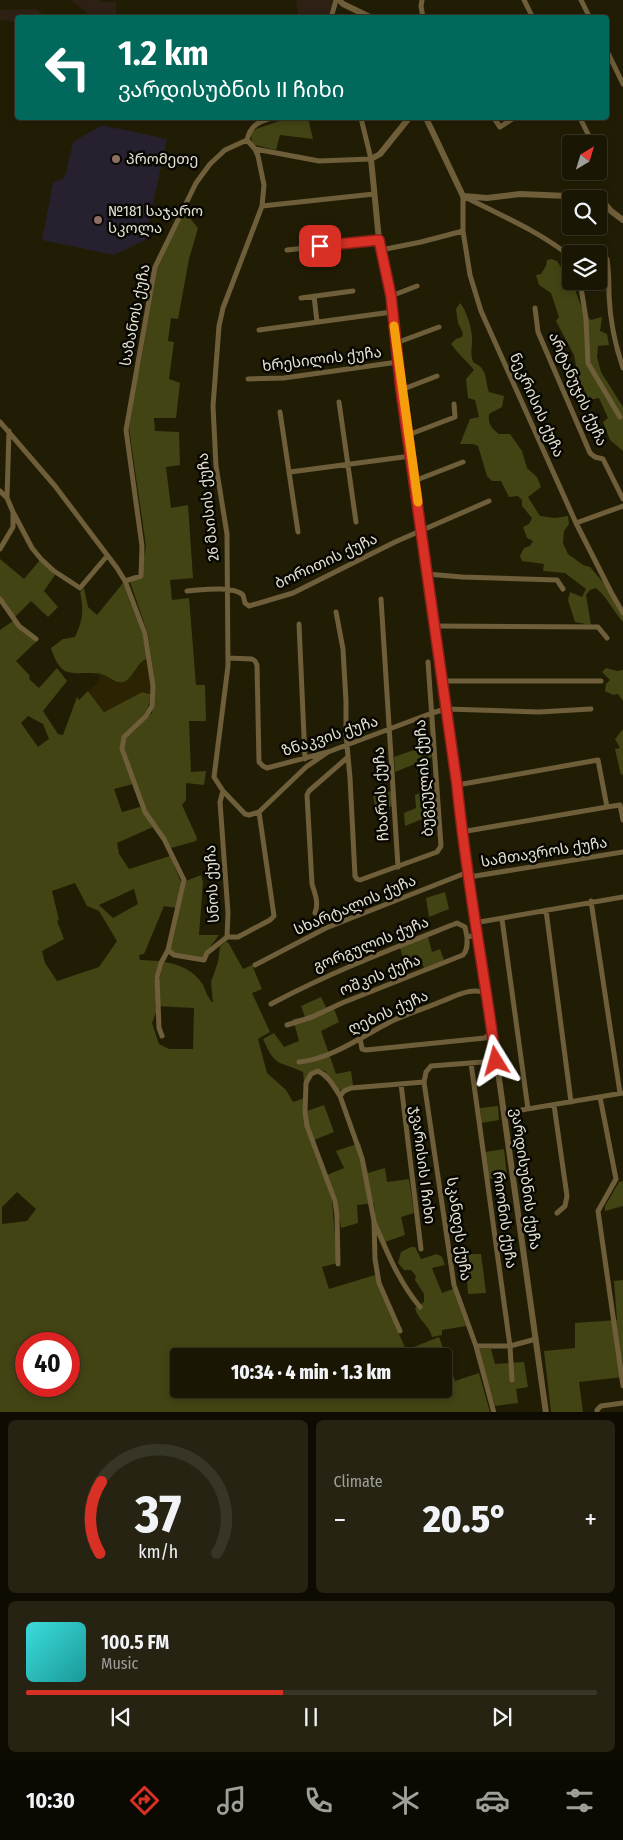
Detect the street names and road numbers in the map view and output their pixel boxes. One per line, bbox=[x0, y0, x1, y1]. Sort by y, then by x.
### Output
street label: საზანოს ქუჩა bbox=[116, 263, 154, 367]
street label: არტანუჯის ქუჩა bbox=[545, 329, 611, 449]
street label: ხრესილის ქუჩა bbox=[261, 343, 383, 375]
street label: ნეკრისის ქუჩა bbox=[506, 350, 568, 460]
street label: 26 მაისის ქუჩა bbox=[193, 452, 223, 562]
street label: ბორითის ქუჩა bbox=[272, 529, 380, 593]
street label: ზნაკვის ქუჩა bbox=[280, 712, 380, 760]
street label: ბუგეულის ქუჩა bbox=[411, 719, 437, 837]
street label: ჩხარის ქუჩა bbox=[370, 746, 392, 842]
street label: სამთავროს ქუჩა bbox=[479, 833, 609, 871]
street label: სნოს ქუჩა bbox=[201, 845, 223, 923]
street label: სხარტალის ქუჩა bbox=[291, 871, 419, 939]
street label: გორგულის ქუჩა bbox=[311, 913, 431, 975]
street label: ოშკის ქუჩა bbox=[337, 951, 423, 999]
street label: ღების ქუჩა bbox=[345, 986, 431, 1038]
street label: ჯვარისის I ჩიხი bbox=[407, 1105, 439, 1225]
street label: ვარდისუბნის ქუჩა bbox=[507, 1107, 545, 1251]
street label: რიონის ქუჩა bbox=[489, 1170, 521, 1270]
street label: სკანდეს ქუჩა bbox=[443, 1176, 475, 1282]

